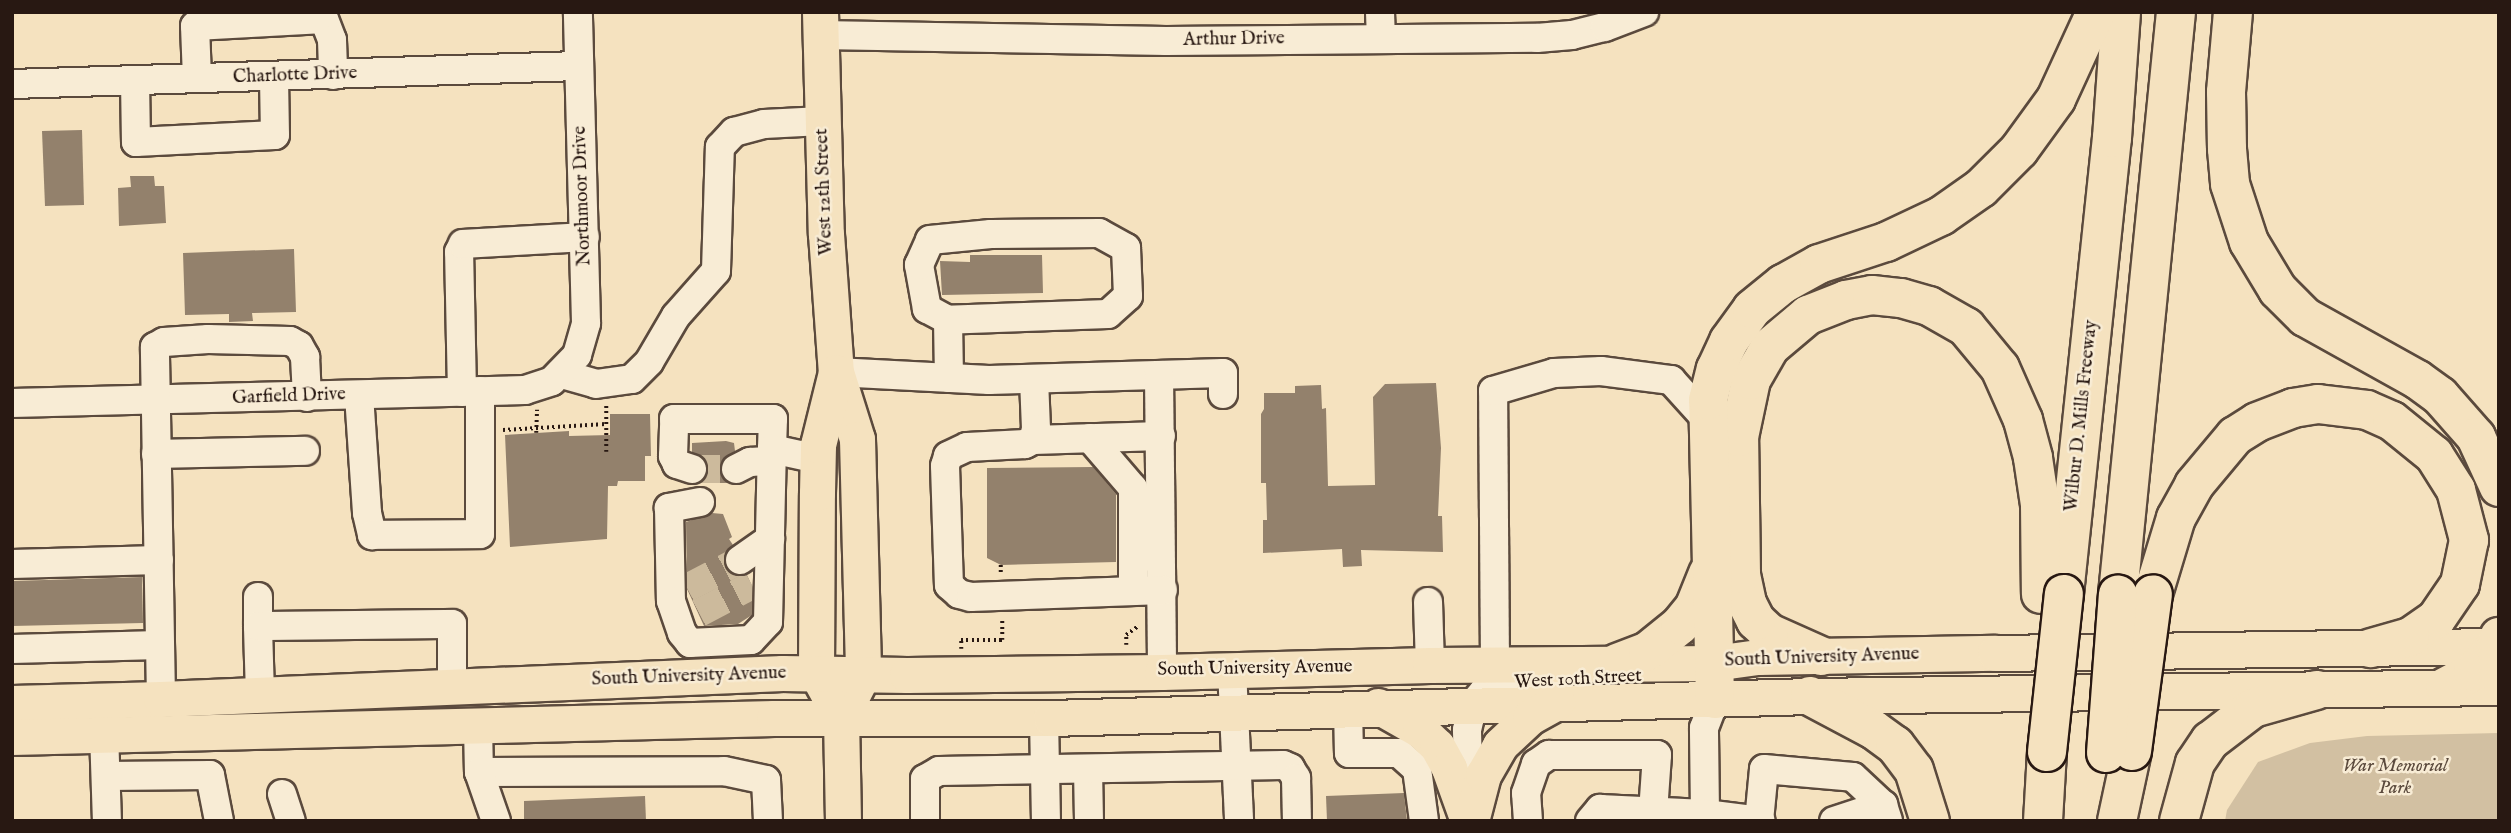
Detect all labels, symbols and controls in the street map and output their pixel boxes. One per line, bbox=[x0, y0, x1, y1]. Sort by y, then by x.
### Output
street label: Arthur Drive bbox=[1183, 28, 1285, 52]
street label: Charlotte Drive bbox=[232, 62, 358, 90]
street label: Northmoor Drive bbox=[569, 126, 597, 266]
street label: West 12th Street bbox=[811, 128, 839, 256]
street label: Wilbur D. Mills Freeway bbox=[2061, 319, 2103, 513]
street label: Garfield Drive bbox=[232, 384, 346, 410]
street label: South University Avenue bbox=[1724, 643, 1920, 673]
street label: South University Avenue bbox=[1157, 656, 1353, 682]
street label: South University Avenue bbox=[591, 662, 787, 692]
street label: West 10th Street bbox=[1514, 665, 1642, 695]
park label: War Memorial Park bbox=[2342, 756, 2448, 800]

